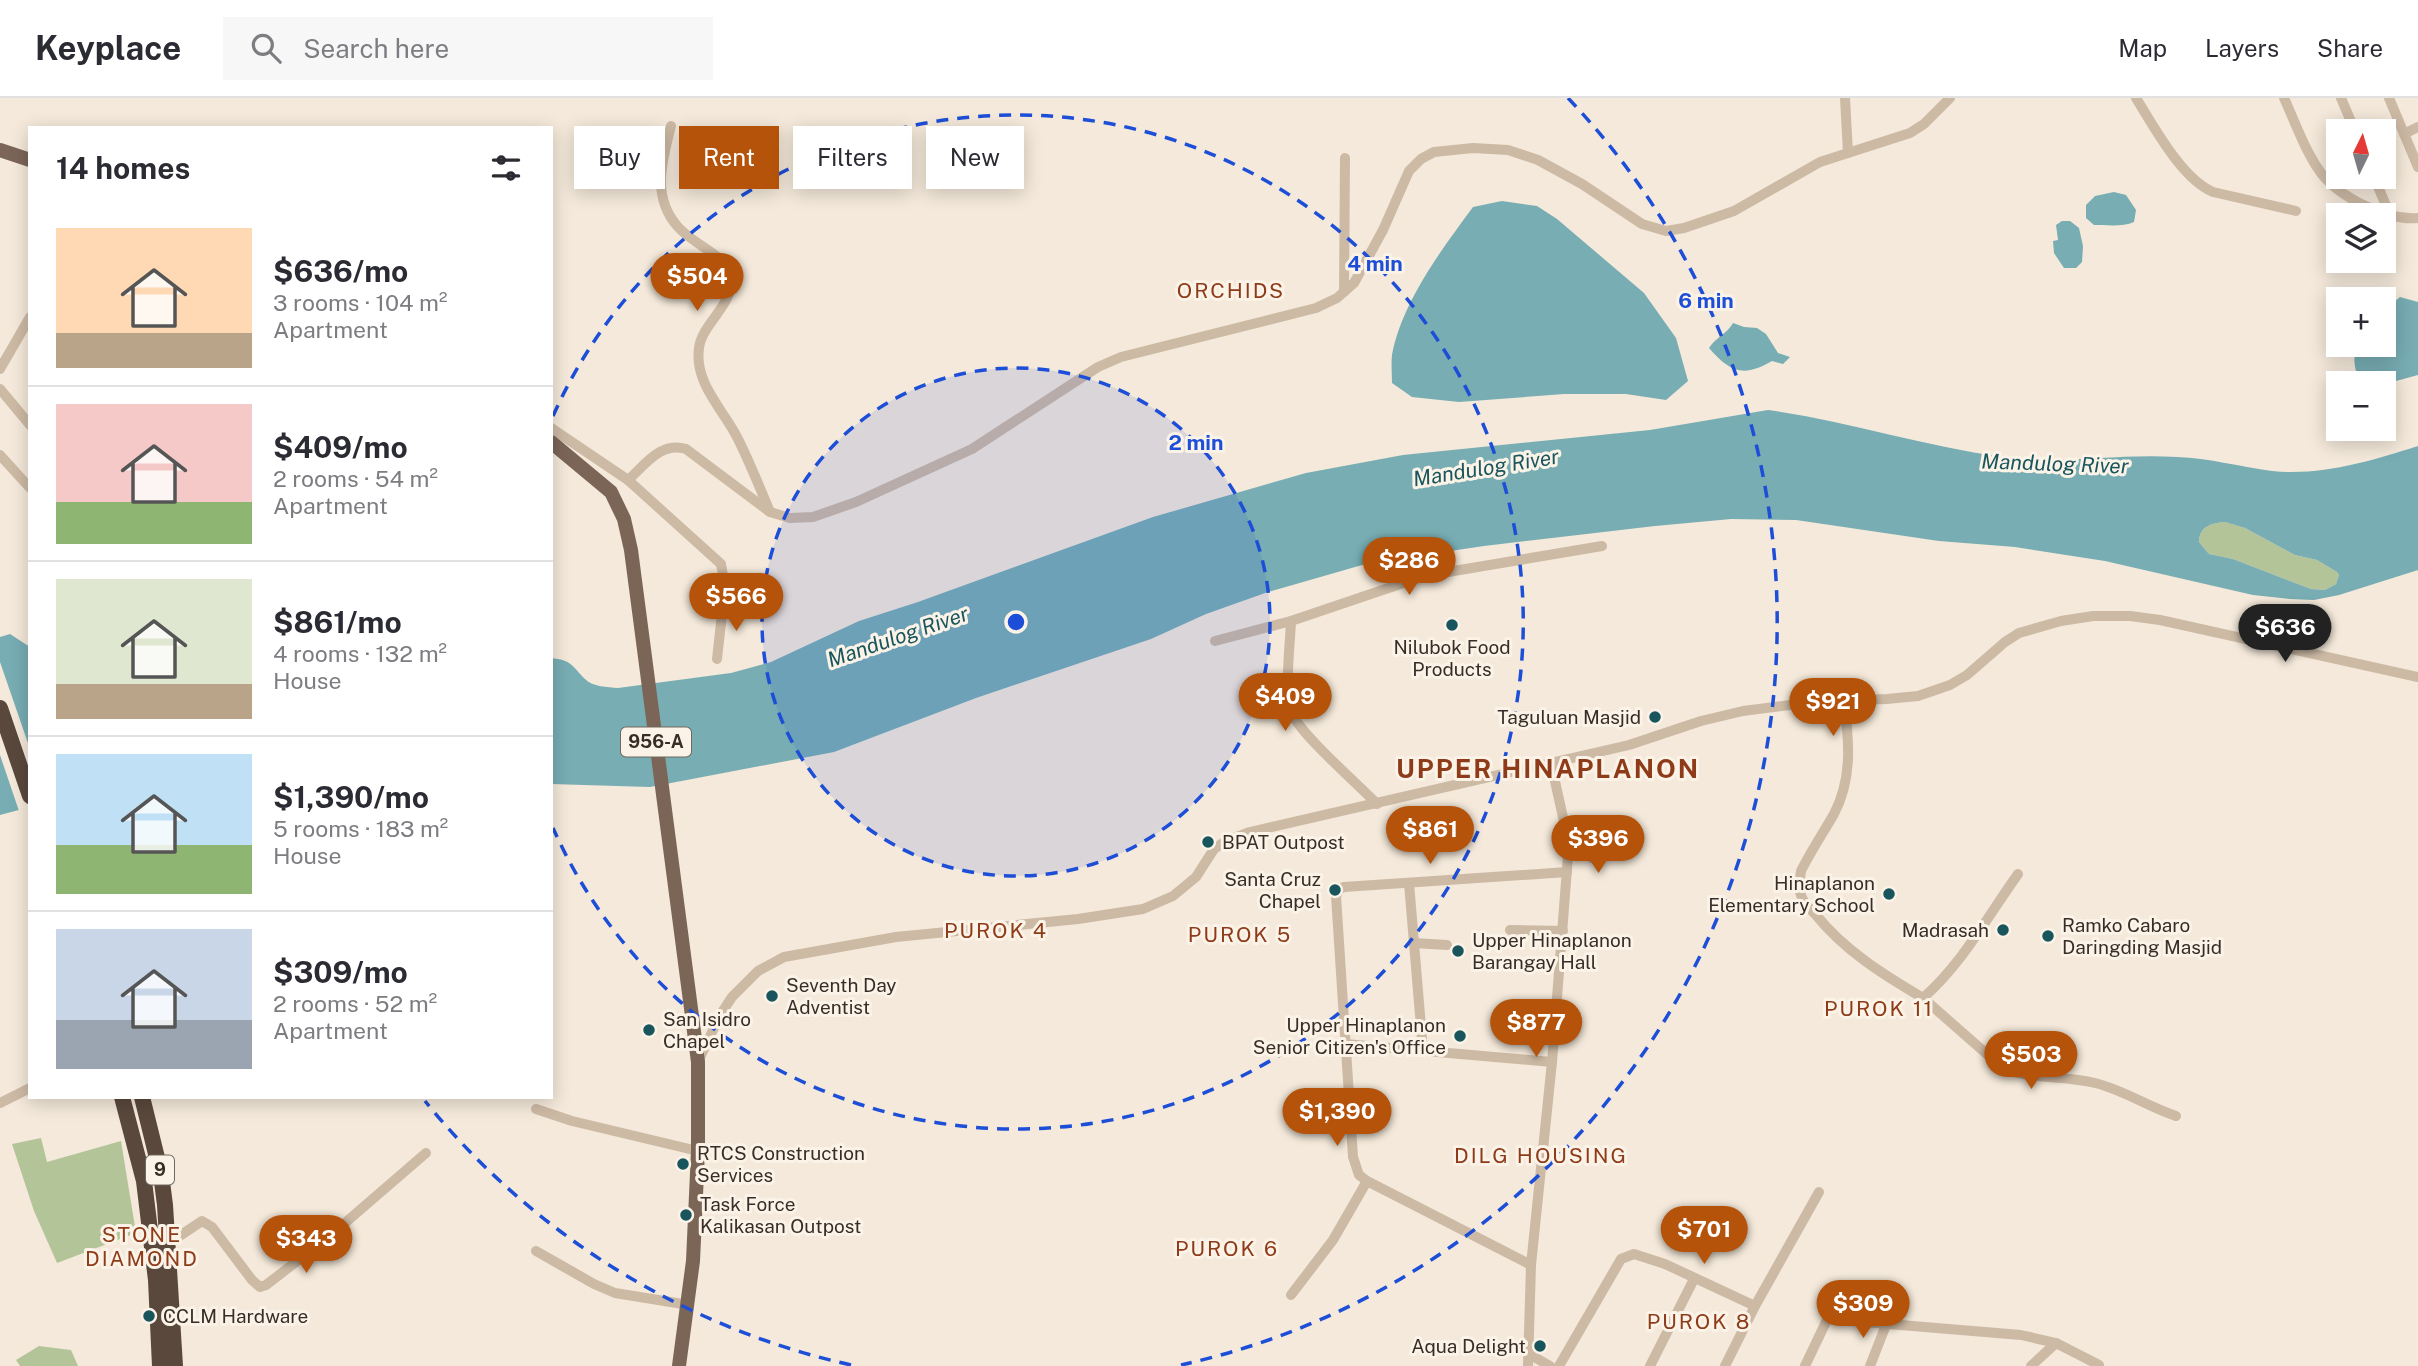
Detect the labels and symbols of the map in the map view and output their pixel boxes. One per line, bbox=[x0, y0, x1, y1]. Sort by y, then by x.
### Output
north arrow bbox=[2326, 119, 2396, 189]
text: 4 min bbox=[1347, 251, 1403, 276]
pin: $504 bbox=[656, 254, 738, 313]
district label: ORCHIDS bbox=[1177, 278, 1285, 303]
text: 6 min bbox=[1678, 288, 1734, 313]
text: 2 min bbox=[1168, 430, 1224, 455]
water label: Mandulog River bbox=[1411, 443, 1562, 491]
water label: Mandulog River bbox=[1981, 448, 2130, 479]
pin: $286 bbox=[1368, 538, 1450, 597]
pin: $566 bbox=[695, 574, 777, 633]
water label: Mandulog River bbox=[824, 600, 973, 672]
pin: $636 bbox=[2244, 604, 2326, 664]
centre of rings bbox=[1004, 610, 1028, 634]
marker: Nilubok Food Products bbox=[1444, 617, 1460, 633]
place label: Nilubok Food Products bbox=[1394, 636, 1510, 680]
pin: $409 bbox=[1244, 674, 1326, 733]
pin: $921 bbox=[1792, 678, 1874, 738]
place label: Taguluan Masjid bbox=[1497, 706, 1641, 728]
marker: Taguluan Masjid bbox=[1647, 709, 1663, 725]
road number: 956-A bbox=[621, 728, 691, 756]
district label: UPPER HINAPLANON bbox=[1396, 753, 1700, 784]
pin: $861 bbox=[1389, 806, 1471, 866]
pin: $396 bbox=[1557, 816, 1639, 875]
place label: BPAT Outpost bbox=[1222, 831, 1345, 853]
marker: BPAT Outpost bbox=[1200, 834, 1216, 850]
place label: Santa Cruz Chapel bbox=[1224, 868, 1321, 912]
place label: Hinaplanon Elementary School bbox=[1708, 872, 1875, 916]
marker: Santa Cruz Chapel bbox=[1327, 882, 1343, 898]
marker: Hinaplanon Elementary School bbox=[1881, 886, 1897, 902]
place label: Ramko Cabaro Daringding Masjid bbox=[2062, 914, 2222, 958]
district label: PUROK 4 bbox=[944, 918, 1048, 943]
place label: Madrasah bbox=[1902, 919, 1989, 941]
district label: PUROK 5 bbox=[1188, 922, 1292, 947]
marker: Madrasah bbox=[1995, 922, 2011, 938]
marker: Ramko Cabaro Daringding Masjid bbox=[2040, 928, 2056, 944]
place label: Upper Hinaplanon Barangay Hall bbox=[1472, 929, 1632, 973]
marker: Upper Hinaplanon Barangay Hall bbox=[1450, 943, 1466, 959]
place label: Seventh Day Adventist bbox=[786, 974, 897, 1018]
marker: Seventh Day Adventist bbox=[764, 988, 780, 1004]
district label: PUROK 11 bbox=[1824, 996, 1934, 1021]
pin: $877 bbox=[1495, 1000, 1577, 1059]
place label: San Isidro Chapel bbox=[663, 1008, 751, 1052]
place label: Upper Hinaplanon Senior Citizen's Office bbox=[1253, 1014, 1446, 1058]
marker: San Isidro Chapel bbox=[641, 1022, 657, 1038]
marker: Upper Hinaplanon Senior Citizen's Office bbox=[1452, 1028, 1468, 1044]
pin: $503 bbox=[1990, 1032, 2072, 1091]
pin: $1,390 bbox=[1280, 1088, 1394, 1148]
place label: RTCS Construction Services bbox=[697, 1142, 865, 1186]
district label: DILG HOUSING bbox=[1454, 1143, 1628, 1168]
road number: 9 bbox=[146, 1156, 174, 1184]
marker: RTCS Construction Services bbox=[675, 1156, 691, 1172]
place label: Task Force Kalikasan Outpost bbox=[700, 1193, 862, 1237]
pin: $701 bbox=[1663, 1206, 1745, 1266]
marker: Task Force Kalikasan Outpost bbox=[678, 1207, 694, 1223]
pin: $343 bbox=[265, 1216, 347, 1275]
district label: STONE DIAMOND bbox=[85, 1222, 199, 1271]
district label: PUROK 6 bbox=[1175, 1236, 1279, 1261]
pin: $309 bbox=[1822, 1280, 1904, 1340]
place label: CCLM Hardware bbox=[163, 1305, 308, 1327]
marker: CCLM Hardware bbox=[141, 1308, 157, 1324]
district label: PUROK 8 bbox=[1647, 1309, 1751, 1334]
place label: Aqua Delight bbox=[1411, 1335, 1526, 1357]
marker: Aqua Delight bbox=[1532, 1338, 1548, 1354]

